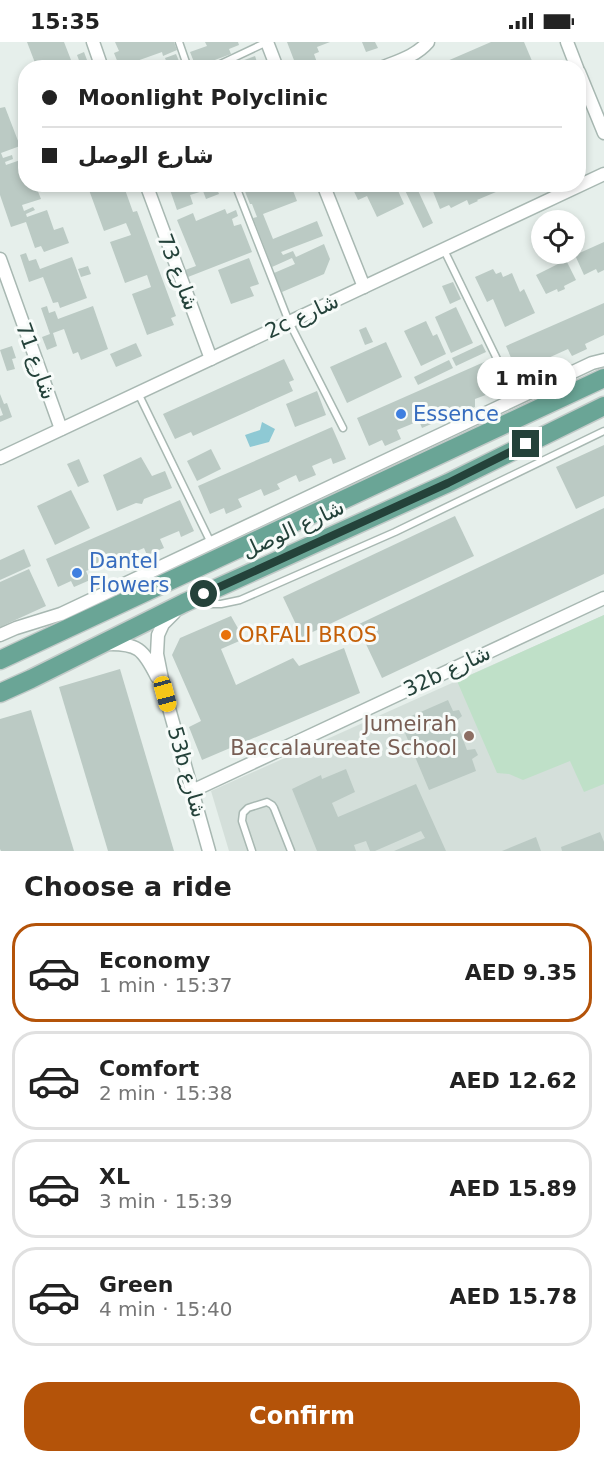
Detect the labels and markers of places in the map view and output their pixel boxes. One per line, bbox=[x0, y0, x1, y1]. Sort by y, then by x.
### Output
place label: Essence bbox=[413, 402, 499, 426]
marker: Essence bbox=[394, 407, 408, 421]
place label: Dantel Flowers bbox=[89, 549, 169, 597]
marker: Dantel Flowers bbox=[70, 566, 84, 580]
place label: ORFALI BROS bbox=[238, 623, 377, 647]
marker: ORFALI BROS bbox=[219, 628, 233, 642]
place label: Jumeirah Baccalaureate School bbox=[230, 712, 457, 760]
marker: Jumeirah Baccalaureate School bbox=[462, 729, 476, 743]

